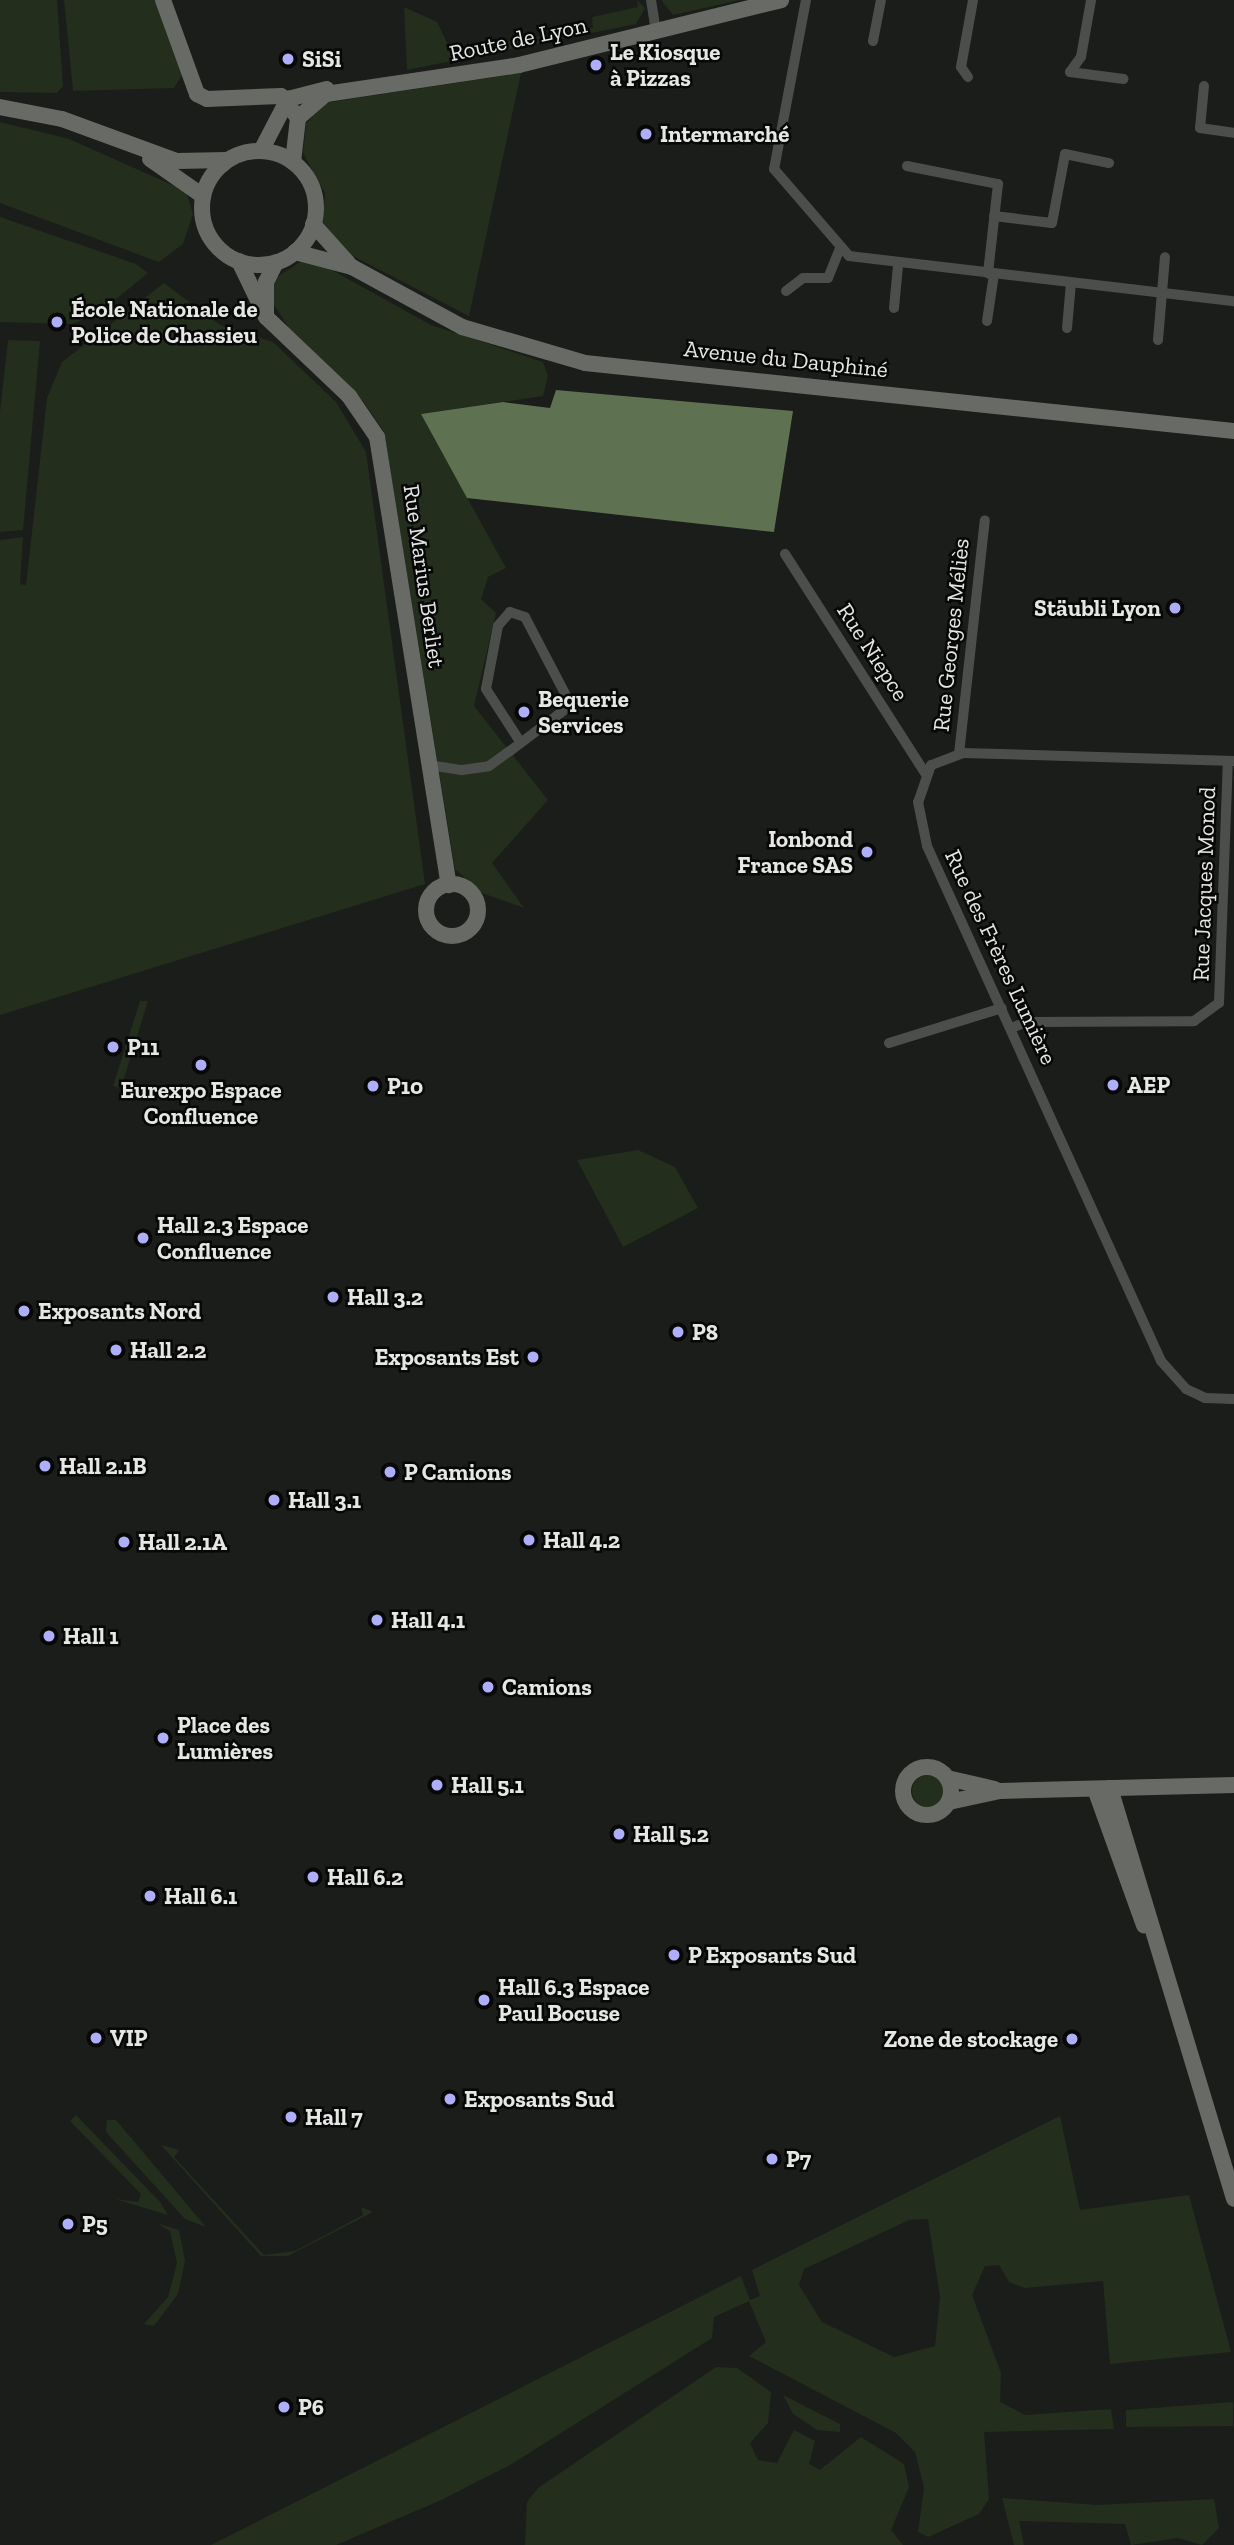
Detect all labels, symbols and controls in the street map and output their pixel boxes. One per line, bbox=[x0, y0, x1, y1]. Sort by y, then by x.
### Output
street label: Route de Lyon bbox=[447, 11, 589, 67]
place label: Le Kiosque à Pizzas bbox=[610, 38, 720, 92]
place label: SiSi bbox=[302, 45, 341, 73]
marker: SiSi bbox=[280, 51, 296, 67]
marker: Le Kiosque à Pizzas bbox=[588, 57, 604, 73]
place label: Intermarché bbox=[660, 120, 789, 148]
marker: Intermarché bbox=[638, 126, 654, 142]
place label: École Nationale de Police de Chassieu bbox=[71, 295, 257, 349]
marker: École Nationale de Police de Chassieu bbox=[49, 314, 65, 330]
street label: Avenue du Dauphiné bbox=[683, 335, 889, 383]
street label: Rue Marius Berliet bbox=[397, 483, 451, 669]
street label: Rue Georges Méliès bbox=[927, 537, 975, 733]
place label: Stäubli Lyon bbox=[1034, 594, 1161, 622]
street label: Rue Niepce bbox=[831, 598, 915, 706]
marker: Stäubli Lyon bbox=[1167, 600, 1183, 616]
place label: Bequerie Services bbox=[538, 685, 629, 739]
marker: Bequerie Services bbox=[516, 704, 532, 720]
street label: Rue Jacques Monod bbox=[1187, 786, 1221, 982]
place label: Ionbond France SAS bbox=[737, 825, 853, 879]
marker: Ionbond France SAS bbox=[859, 844, 875, 860]
street label: Rue des Frères Lumière bbox=[939, 845, 1063, 1069]
place label: P11 bbox=[127, 1033, 159, 1061]
marker: P11 bbox=[105, 1039, 121, 1055]
marker: Eurexpo Espace Confluence bbox=[193, 1057, 209, 1073]
place label: AEP bbox=[1127, 1071, 1170, 1099]
place label: P10 bbox=[387, 1072, 423, 1100]
place label: Eurexpo Espace Confluence bbox=[120, 1076, 282, 1130]
marker: AEP bbox=[1105, 1077, 1121, 1093]
marker: P10 bbox=[365, 1078, 381, 1094]
place label: Hall 2.3 Espace Confluence bbox=[157, 1211, 308, 1265]
marker: Hall 2.3 Espace Confluence bbox=[135, 1230, 151, 1246]
place label: Hall 3.2 bbox=[347, 1283, 423, 1311]
marker: Hall 3.2 bbox=[325, 1289, 341, 1305]
place label: Exposants Nord bbox=[38, 1297, 201, 1325]
marker: Exposants Nord bbox=[16, 1303, 32, 1319]
place label: P8 bbox=[692, 1318, 718, 1346]
marker: P8 bbox=[670, 1324, 686, 1340]
place label: Hall 2.2 bbox=[130, 1336, 206, 1364]
marker: Hall 2.2 bbox=[108, 1342, 124, 1358]
place label: Exposants Est bbox=[375, 1343, 519, 1371]
marker: Exposants Est bbox=[525, 1349, 541, 1365]
place label: Hall 2.1B bbox=[59, 1452, 147, 1480]
marker: Hall 2.1B bbox=[37, 1458, 53, 1474]
place label: P Camions bbox=[404, 1458, 512, 1486]
marker: P Camions bbox=[382, 1464, 398, 1480]
place label: Hall 3.1 bbox=[288, 1486, 361, 1514]
marker: Hall 3.1 bbox=[266, 1492, 282, 1508]
place label: Hall 4.2 bbox=[543, 1526, 620, 1554]
place label: Hall 2.1A bbox=[138, 1528, 227, 1556]
marker: Hall 4.2 bbox=[521, 1532, 537, 1548]
marker: Hall 2.1A bbox=[116, 1534, 132, 1550]
place label: Hall 4.1 bbox=[391, 1606, 465, 1634]
marker: Hall 4.1 bbox=[369, 1612, 385, 1628]
place label: Hall 1 bbox=[63, 1622, 119, 1650]
marker: Hall 1 bbox=[41, 1628, 57, 1644]
place label: Camions bbox=[502, 1673, 592, 1701]
marker: Camions bbox=[480, 1679, 496, 1695]
place label: Place des Lumières bbox=[177, 1711, 273, 1765]
marker: Place des Lumières bbox=[155, 1730, 171, 1746]
place label: Hall 5.1 bbox=[451, 1771, 524, 1799]
marker: Hall 5.1 bbox=[429, 1777, 445, 1793]
place label: Hall 5.2 bbox=[633, 1820, 709, 1848]
marker: Hall 5.2 bbox=[611, 1826, 627, 1842]
place label: Hall 6.2 bbox=[327, 1863, 403, 1891]
marker: Hall 6.2 bbox=[305, 1869, 321, 1885]
place label: Hall 6.1 bbox=[164, 1882, 237, 1910]
marker: Hall 6.1 bbox=[142, 1888, 158, 1904]
place label: P Exposants Sud bbox=[688, 1941, 856, 1969]
marker: P Exposants Sud bbox=[666, 1947, 682, 1963]
place label: Hall 6.3 Espace Paul Bocuse bbox=[498, 1973, 649, 2027]
marker: Hall 6.3 Espace Paul Bocuse bbox=[476, 1992, 492, 2008]
place label: VIP bbox=[110, 2024, 148, 2052]
place label: Zone de stockage bbox=[884, 2025, 1058, 2053]
marker: VIP bbox=[88, 2030, 104, 2046]
marker: Zone de stockage bbox=[1064, 2031, 1080, 2047]
place label: Exposants Sud bbox=[464, 2085, 614, 2113]
marker: Exposants Sud bbox=[442, 2091, 458, 2107]
place label: Hall 7 bbox=[305, 2103, 363, 2131]
marker: Hall 7 bbox=[283, 2109, 299, 2125]
place label: P7 bbox=[786, 2145, 811, 2173]
marker: P7 bbox=[764, 2151, 780, 2167]
place label: P5 bbox=[82, 2210, 108, 2238]
marker: P5 bbox=[60, 2216, 76, 2232]
place label: P6 bbox=[298, 2393, 324, 2421]
marker: P6 bbox=[276, 2399, 292, 2415]

